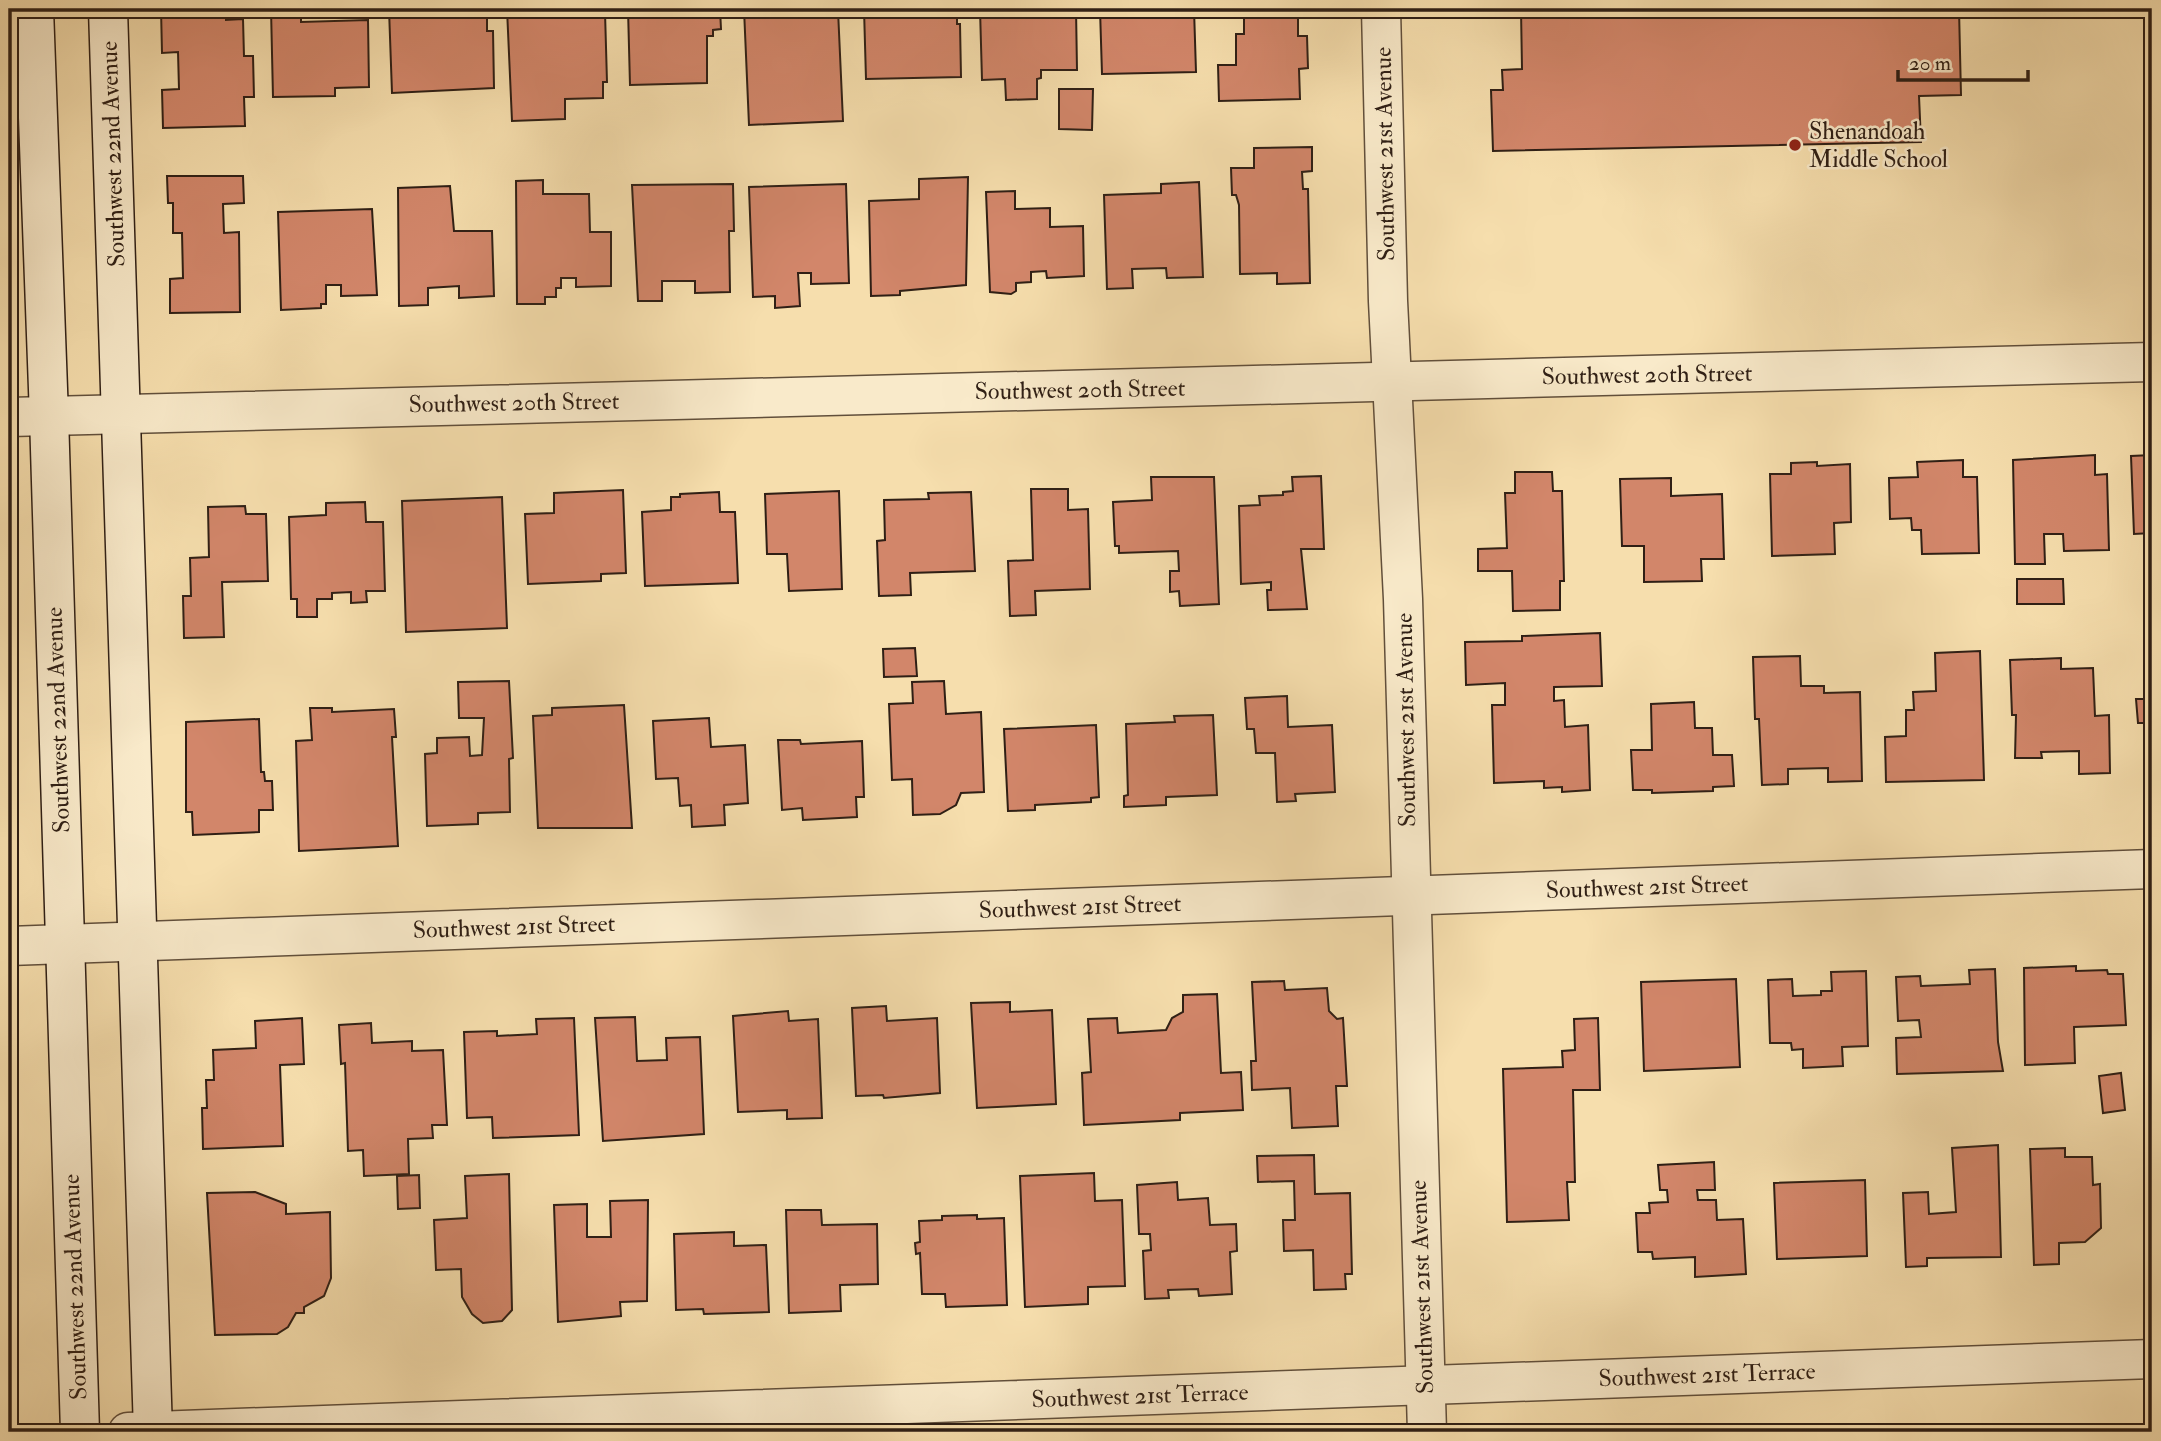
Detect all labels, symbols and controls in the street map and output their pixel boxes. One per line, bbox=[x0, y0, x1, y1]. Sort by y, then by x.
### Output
scale bar bbox=[1898, 38, 2028, 82]
street label: Southwest 22nd Avenue bbox=[94, 41, 132, 267]
street label: Southwest 21st Avenue bbox=[1368, 47, 1402, 261]
text: 20 m bbox=[1909, 50, 1951, 77]
place label: Shenandoah Middle School bbox=[1809, 116, 1948, 175]
marker: Shenandoah Middle School bbox=[1787, 137, 1803, 153]
street label: Southwest 20th Street bbox=[1541, 358, 1753, 392]
street label: Southwest 20th Street bbox=[974, 373, 1186, 407]
street label: Southwest 20th Street bbox=[408, 386, 620, 420]
street label: Southwest 22nd Avenue bbox=[39, 607, 77, 833]
street label: Southwest 21st Avenue bbox=[1389, 613, 1423, 827]
street label: Southwest 21st Street bbox=[1545, 868, 1749, 906]
street label: Southwest 21st Street bbox=[978, 888, 1182, 926]
street label: Southwest 21st Street bbox=[412, 908, 616, 946]
street label: Southwest 22nd Avenue bbox=[56, 1174, 94, 1400]
street label: Southwest 21st Avenue bbox=[1403, 1179, 1441, 1395]
street label: Southwest 21st Terrace bbox=[1598, 1356, 1816, 1394]
street label: Southwest 21st Terrace bbox=[1031, 1377, 1249, 1415]

